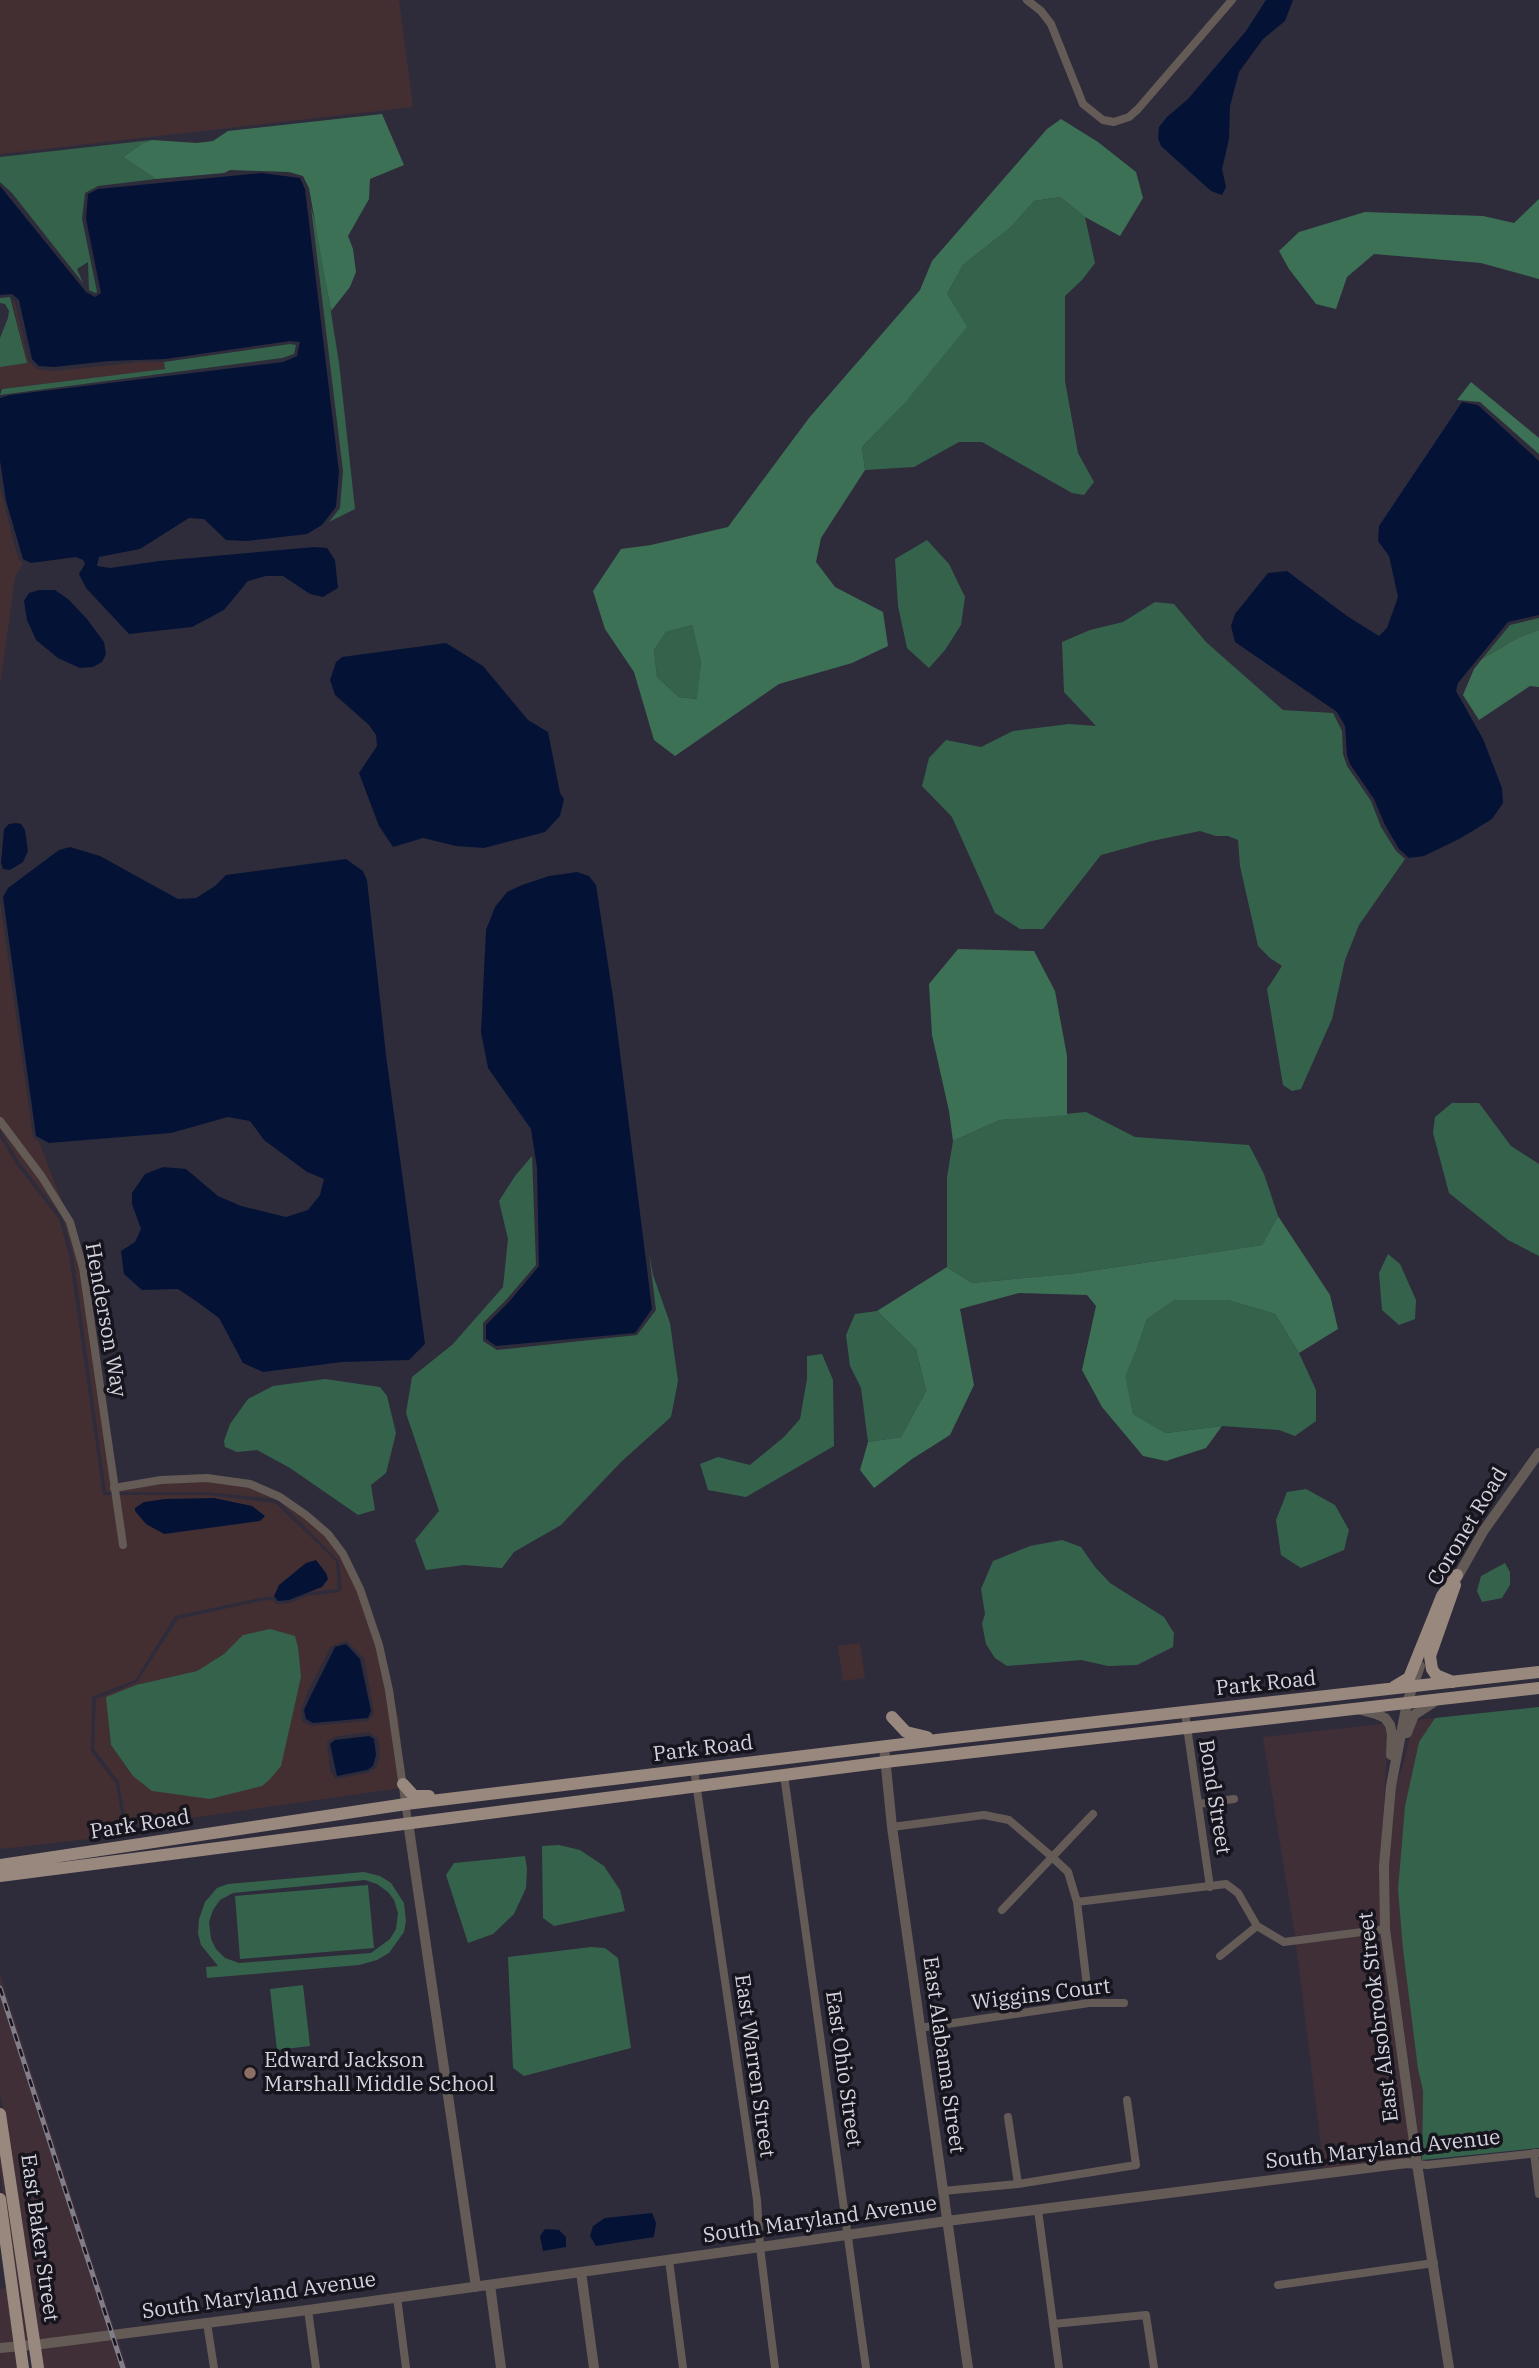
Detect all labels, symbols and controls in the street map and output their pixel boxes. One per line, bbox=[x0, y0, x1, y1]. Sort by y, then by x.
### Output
street label: Henderson Way bbox=[79, 1241, 131, 1399]
street label: Coronet Road bbox=[1423, 1463, 1513, 1591]
street label: Park Road bbox=[1215, 1666, 1317, 1702]
street label: Park Road bbox=[651, 1730, 755, 1768]
street label: Bond Street bbox=[1192, 1738, 1236, 1856]
street label: Park Road bbox=[88, 1805, 192, 1845]
street label: East Alsobrook Street bbox=[1354, 1910, 1404, 2124]
street label: East Alabama Street bbox=[917, 1955, 969, 2155]
street label: East Warren Street bbox=[729, 1973, 779, 2159]
street label: Wiggins Court bbox=[970, 1974, 1112, 2016]
street label: East Ohio Street bbox=[820, 1989, 866, 2149]
place label: Edward Jackson Marshall Middle School bbox=[264, 2048, 495, 2098]
marker: Edward Jackson Marshall Middle School bbox=[242, 2065, 258, 2081]
street label: South Maryland Avenue bbox=[1264, 2125, 1502, 2175]
street label: East Baker Street bbox=[15, 2152, 63, 2324]
street label: South Maryland Avenue bbox=[701, 2191, 939, 2249]
street label: South Maryland Avenue bbox=[140, 2267, 378, 2325]

